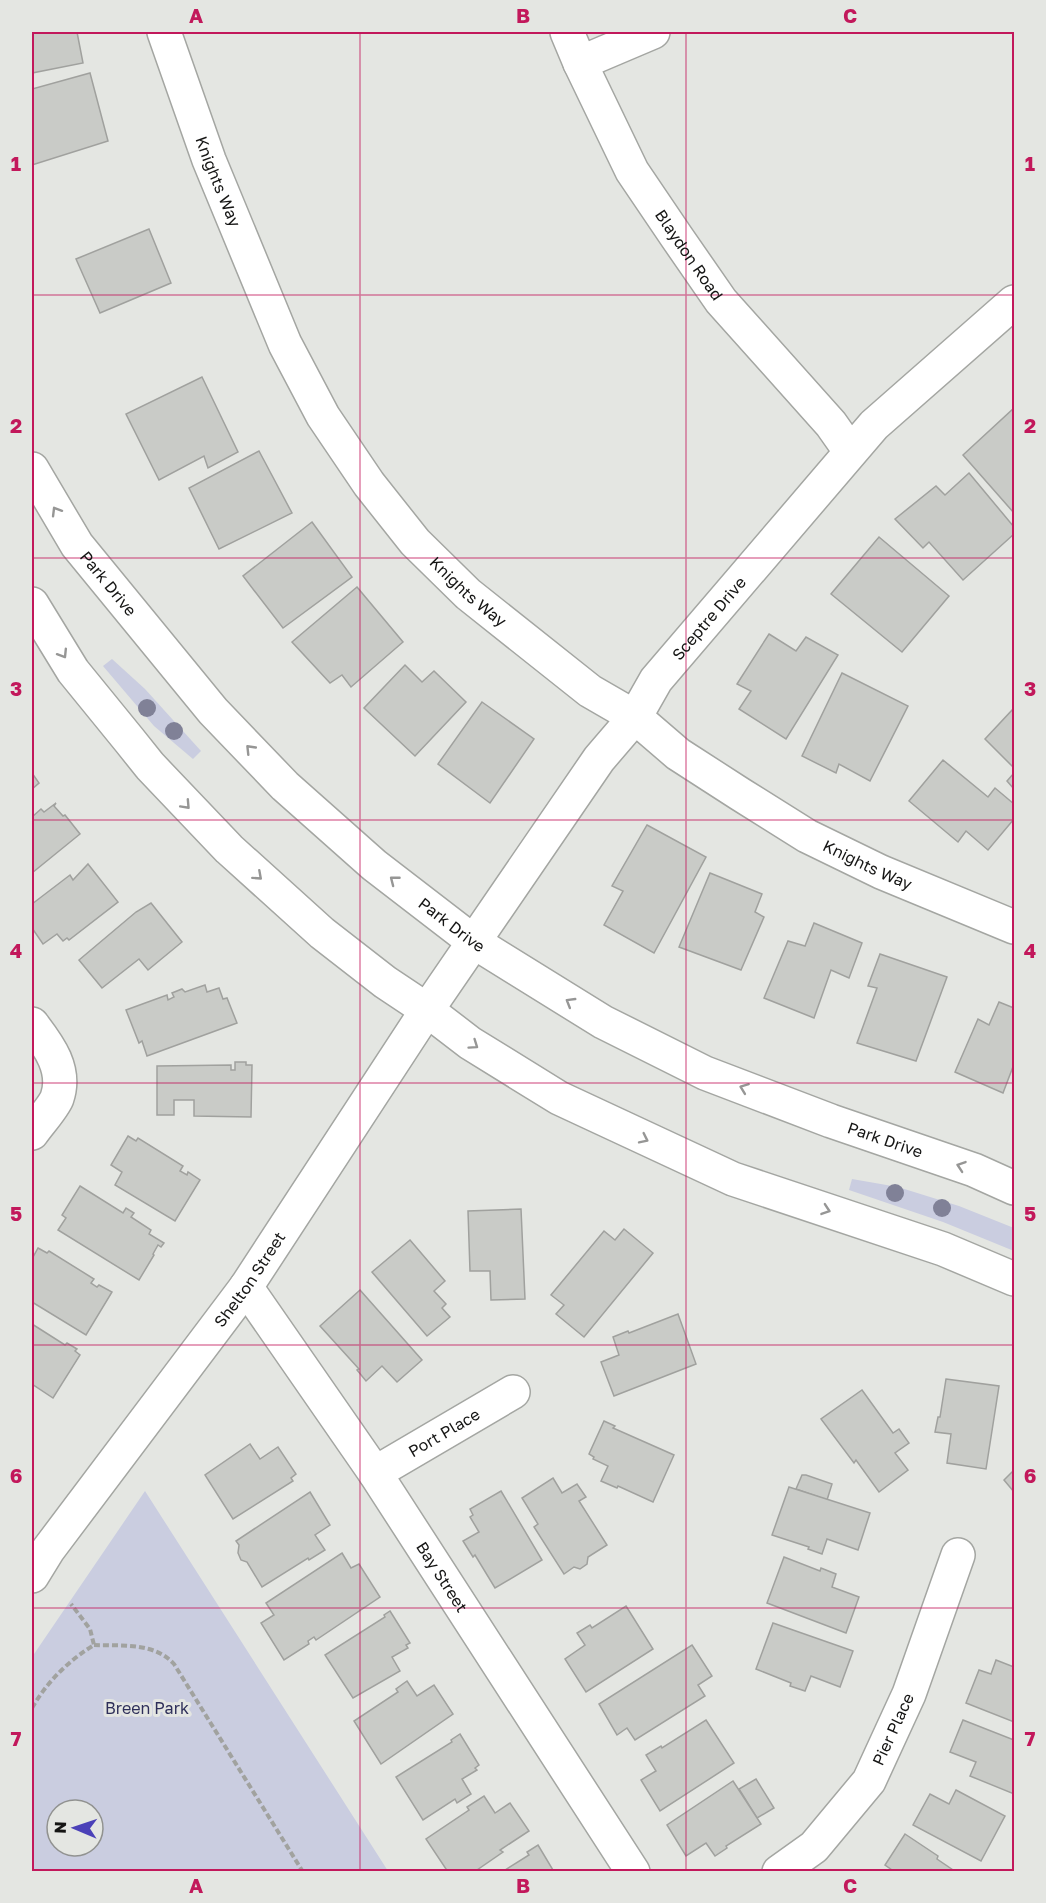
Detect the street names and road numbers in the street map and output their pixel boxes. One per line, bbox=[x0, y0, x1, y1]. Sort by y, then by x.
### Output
street label: Knights Way bbox=[191, 133, 245, 230]
street label: Blaydon Road bbox=[651, 206, 727, 304]
street label: Park Drive bbox=[76, 547, 141, 620]
street label: Knights Way bbox=[426, 552, 511, 631]
street label: Sceptre Drive bbox=[668, 572, 750, 664]
street label: Knights Way bbox=[820, 835, 915, 894]
street label: Park Drive bbox=[415, 893, 489, 956]
street label: Park Drive bbox=[845, 1117, 925, 1162]
street label: Shelton Street bbox=[209, 1228, 289, 1331]
street label: Port Place bbox=[405, 1404, 483, 1461]
street label: Bay Street bbox=[412, 1538, 472, 1616]
street label: Pier Place bbox=[868, 1690, 918, 1768]

